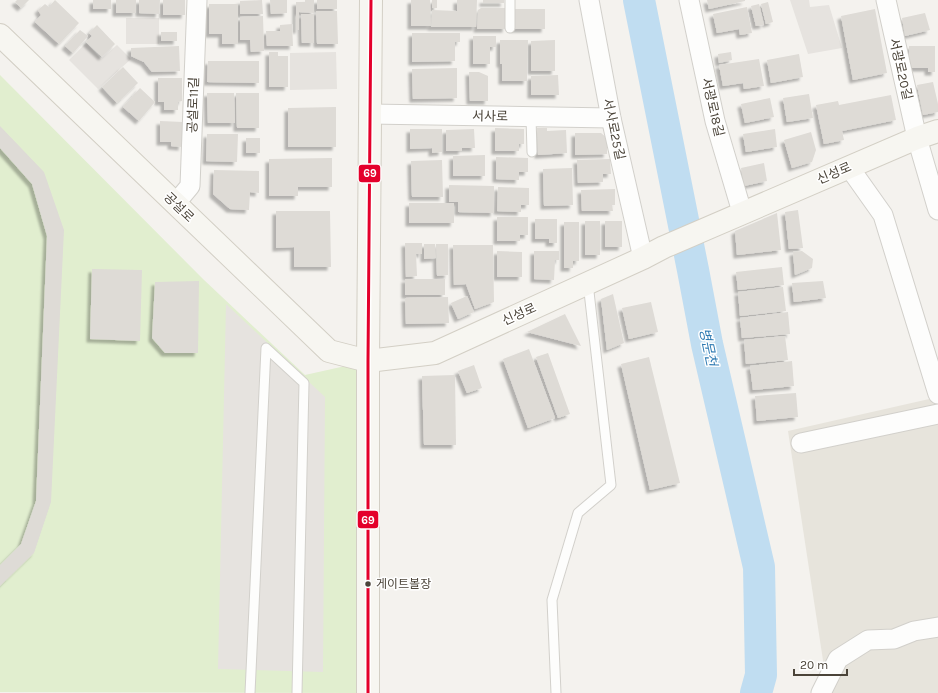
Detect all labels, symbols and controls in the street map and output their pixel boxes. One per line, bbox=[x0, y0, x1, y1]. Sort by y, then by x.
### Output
street label: 서광로20길 bbox=[887, 37, 915, 101]
street label: 서광로18길 bbox=[699, 76, 727, 138]
street label: 공설로11길 bbox=[185, 77, 201, 133]
street label: 서사로25길 bbox=[600, 97, 628, 161]
street label: 서사로 bbox=[472, 108, 508, 124]
street label: 신성로 bbox=[815, 159, 853, 187]
line badge: 69 bbox=[358, 164, 381, 183]
text: 69 bbox=[363, 167, 377, 180]
street label: 공설로 bbox=[161, 189, 197, 225]
street label: 신성로 bbox=[500, 300, 538, 328]
water label: 병문천 bbox=[696, 326, 721, 369]
line badge: 69 bbox=[357, 510, 379, 529]
text: 69 bbox=[361, 514, 375, 527]
place label: 게이트볼장 bbox=[376, 577, 431, 591]
marker: 게이트볼장 bbox=[363, 579, 373, 589]
scale bar bbox=[794, 651, 847, 677]
text: 20 m bbox=[800, 658, 828, 672]

